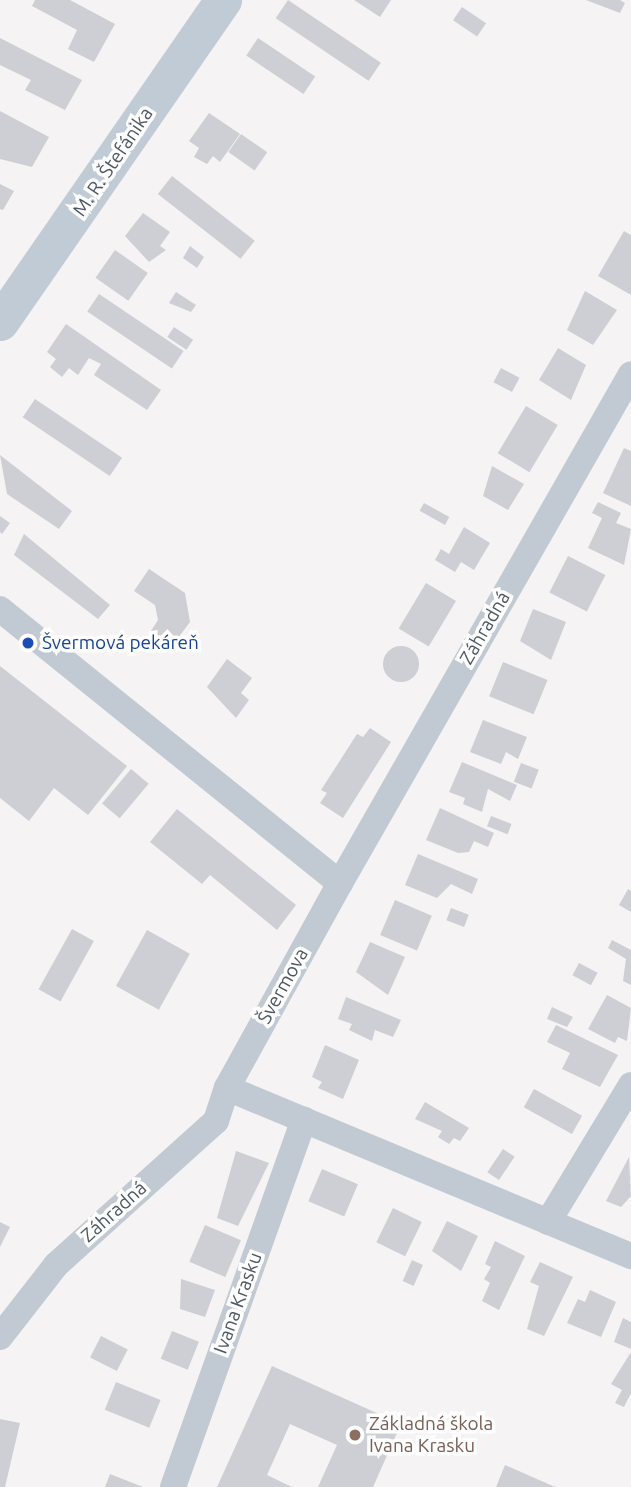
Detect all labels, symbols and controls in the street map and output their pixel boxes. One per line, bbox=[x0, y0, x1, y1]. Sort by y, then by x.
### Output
street label: M. R. Štefánika bbox=[68, 103, 158, 221]
street label: Záhradná bbox=[455, 588, 515, 668]
place label: Švermová pekáreň bbox=[42, 632, 199, 654]
marker: Švermová pekáreň bbox=[20, 635, 36, 651]
street label: Švermova bbox=[253, 944, 313, 1028]
street label: Záhradná bbox=[77, 1177, 151, 1247]
street label: Ivana Krasku bbox=[209, 1249, 267, 1357]
place label: Základná škola Ivana Krasku bbox=[369, 1413, 493, 1457]
marker: Základná škola Ivana Krasku bbox=[347, 1427, 363, 1443]

